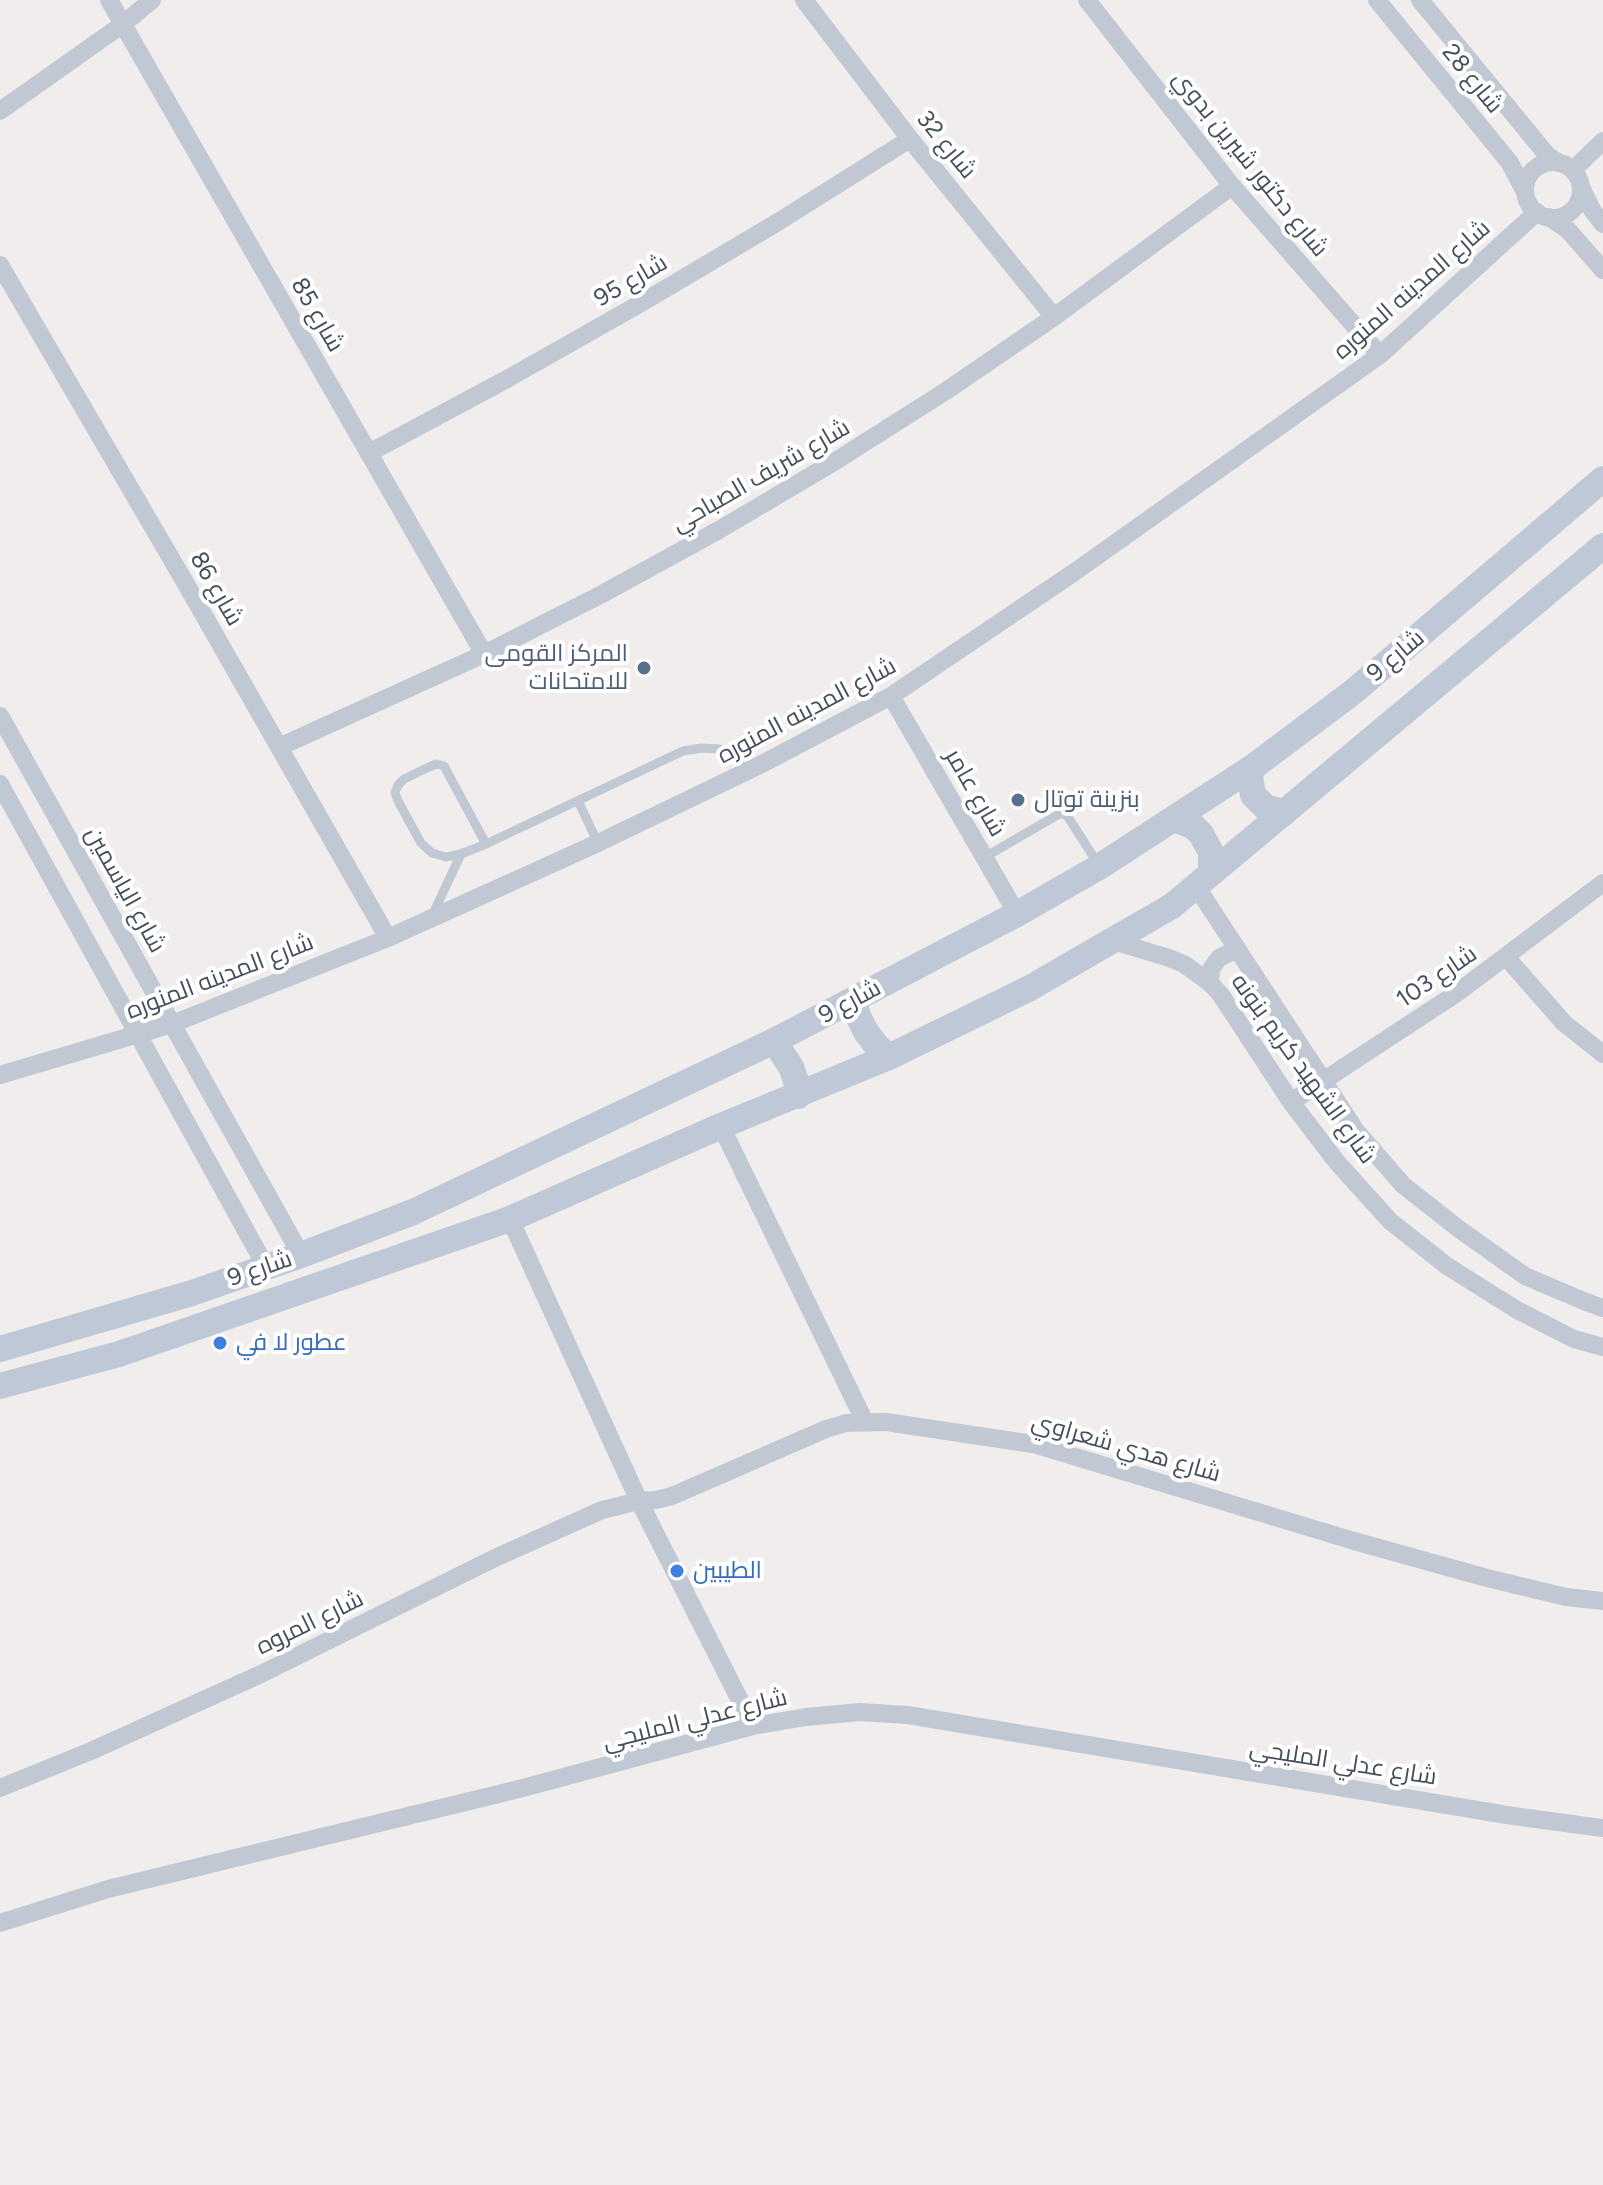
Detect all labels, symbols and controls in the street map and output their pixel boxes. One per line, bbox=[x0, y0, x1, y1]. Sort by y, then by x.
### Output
street label: شارع 28 bbox=[1435, 39, 1509, 119]
street label: شارع دكتور شيرين بدوي bbox=[1166, 65, 1334, 263]
street label: شارع 32 bbox=[910, 105, 982, 185]
street label: شارع المدينه المنوره bbox=[1328, 214, 1496, 366]
street label: شارع 95 bbox=[589, 249, 673, 313]
street label: شارع 85 bbox=[284, 273, 350, 357]
street label: شارع شريف الصباحي bbox=[667, 413, 855, 539]
street label: شارع 86 bbox=[183, 547, 249, 631]
street label: شارع 9 bbox=[1361, 624, 1431, 688]
place label: المركز القومى للامتحانات bbox=[485, 640, 628, 696]
street label: شارع المدينه المنوره bbox=[713, 652, 901, 770]
marker: المركز القومى للامتحانات bbox=[635, 659, 653, 677]
street label: شارع عامر bbox=[938, 744, 1012, 842]
place label: بنزينة توتال bbox=[1034, 786, 1140, 814]
marker: بنزينة توتال bbox=[1009, 791, 1027, 809]
street label: شارع الياسمين bbox=[79, 822, 171, 958]
street label: شارع المدينه المنوره bbox=[122, 928, 318, 1026]
street label: شارع 103 bbox=[1391, 940, 1483, 1014]
street label: شارع الشهيد كريم بنونه bbox=[1224, 968, 1382, 1170]
street label: شارع 9 bbox=[814, 974, 886, 1030]
street label: شارع 9 bbox=[224, 1245, 296, 1293]
place label: عطور لا في bbox=[236, 1329, 347, 1357]
marker: عطور لا في bbox=[211, 1334, 229, 1352]
street label: شارع هدي شعراوي bbox=[1028, 1407, 1224, 1489]
place label: الطيبين bbox=[693, 1557, 762, 1585]
marker: الطيبين bbox=[668, 1562, 686, 1580]
street label: شارع المروه bbox=[252, 1585, 368, 1661]
street label: شارع عدلي المليجي bbox=[600, 1683, 790, 1757]
street label: شارع عدلي المليجي bbox=[1247, 1734, 1439, 1792]

